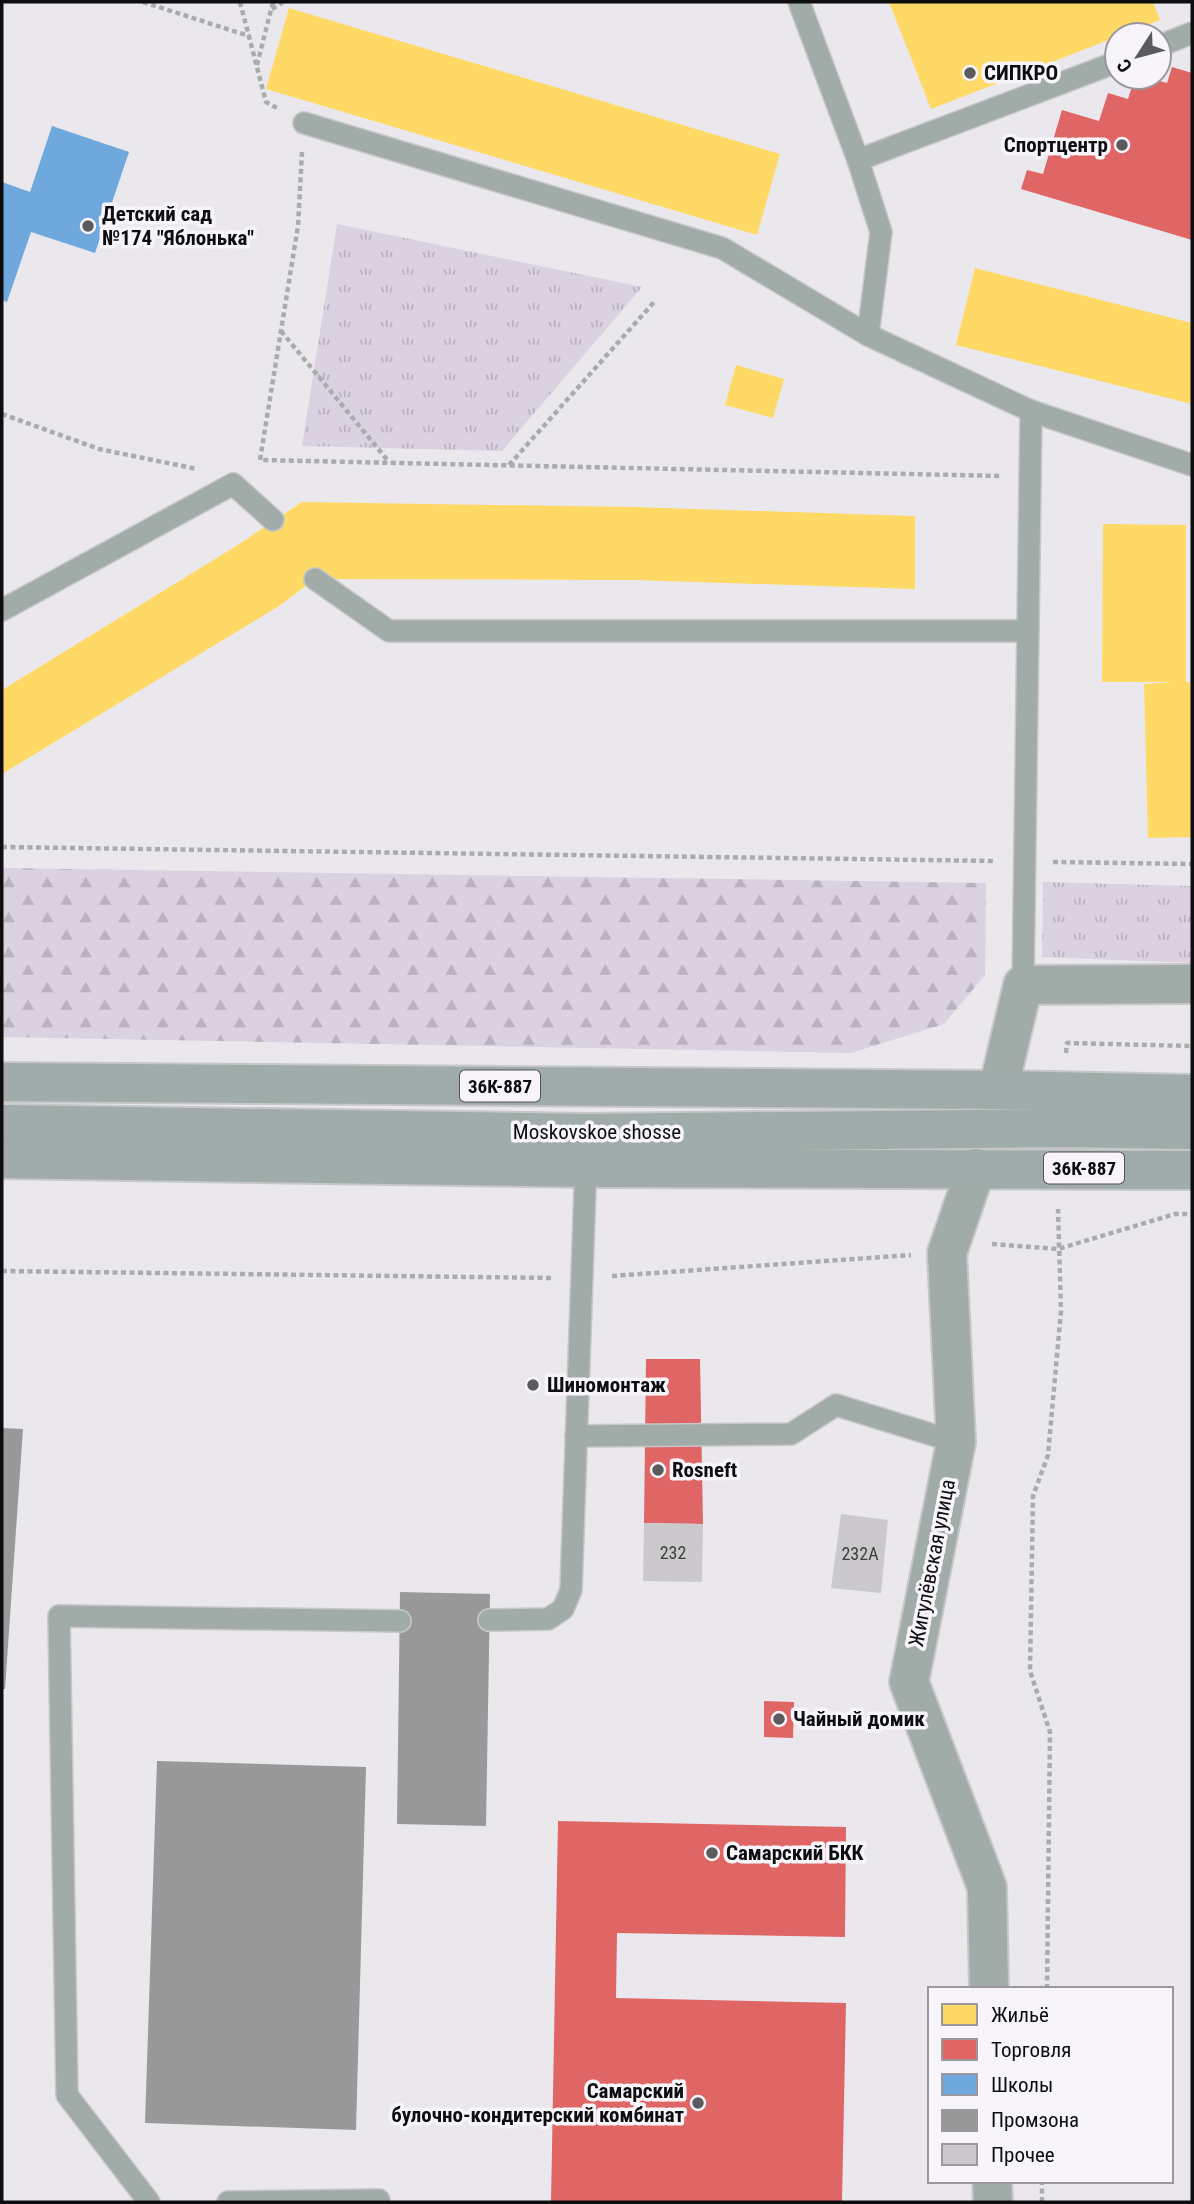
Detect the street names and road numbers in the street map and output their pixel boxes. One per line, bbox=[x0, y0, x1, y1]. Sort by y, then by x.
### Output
road number: 36К-887 bbox=[460, 1070, 540, 1102]
street label: Moskovskoe shosse bbox=[513, 1120, 681, 1144]
road number: 36К-887 bbox=[1044, 1152, 1124, 1184]
street label: Жигулёвская улица bbox=[904, 1477, 960, 1649]

